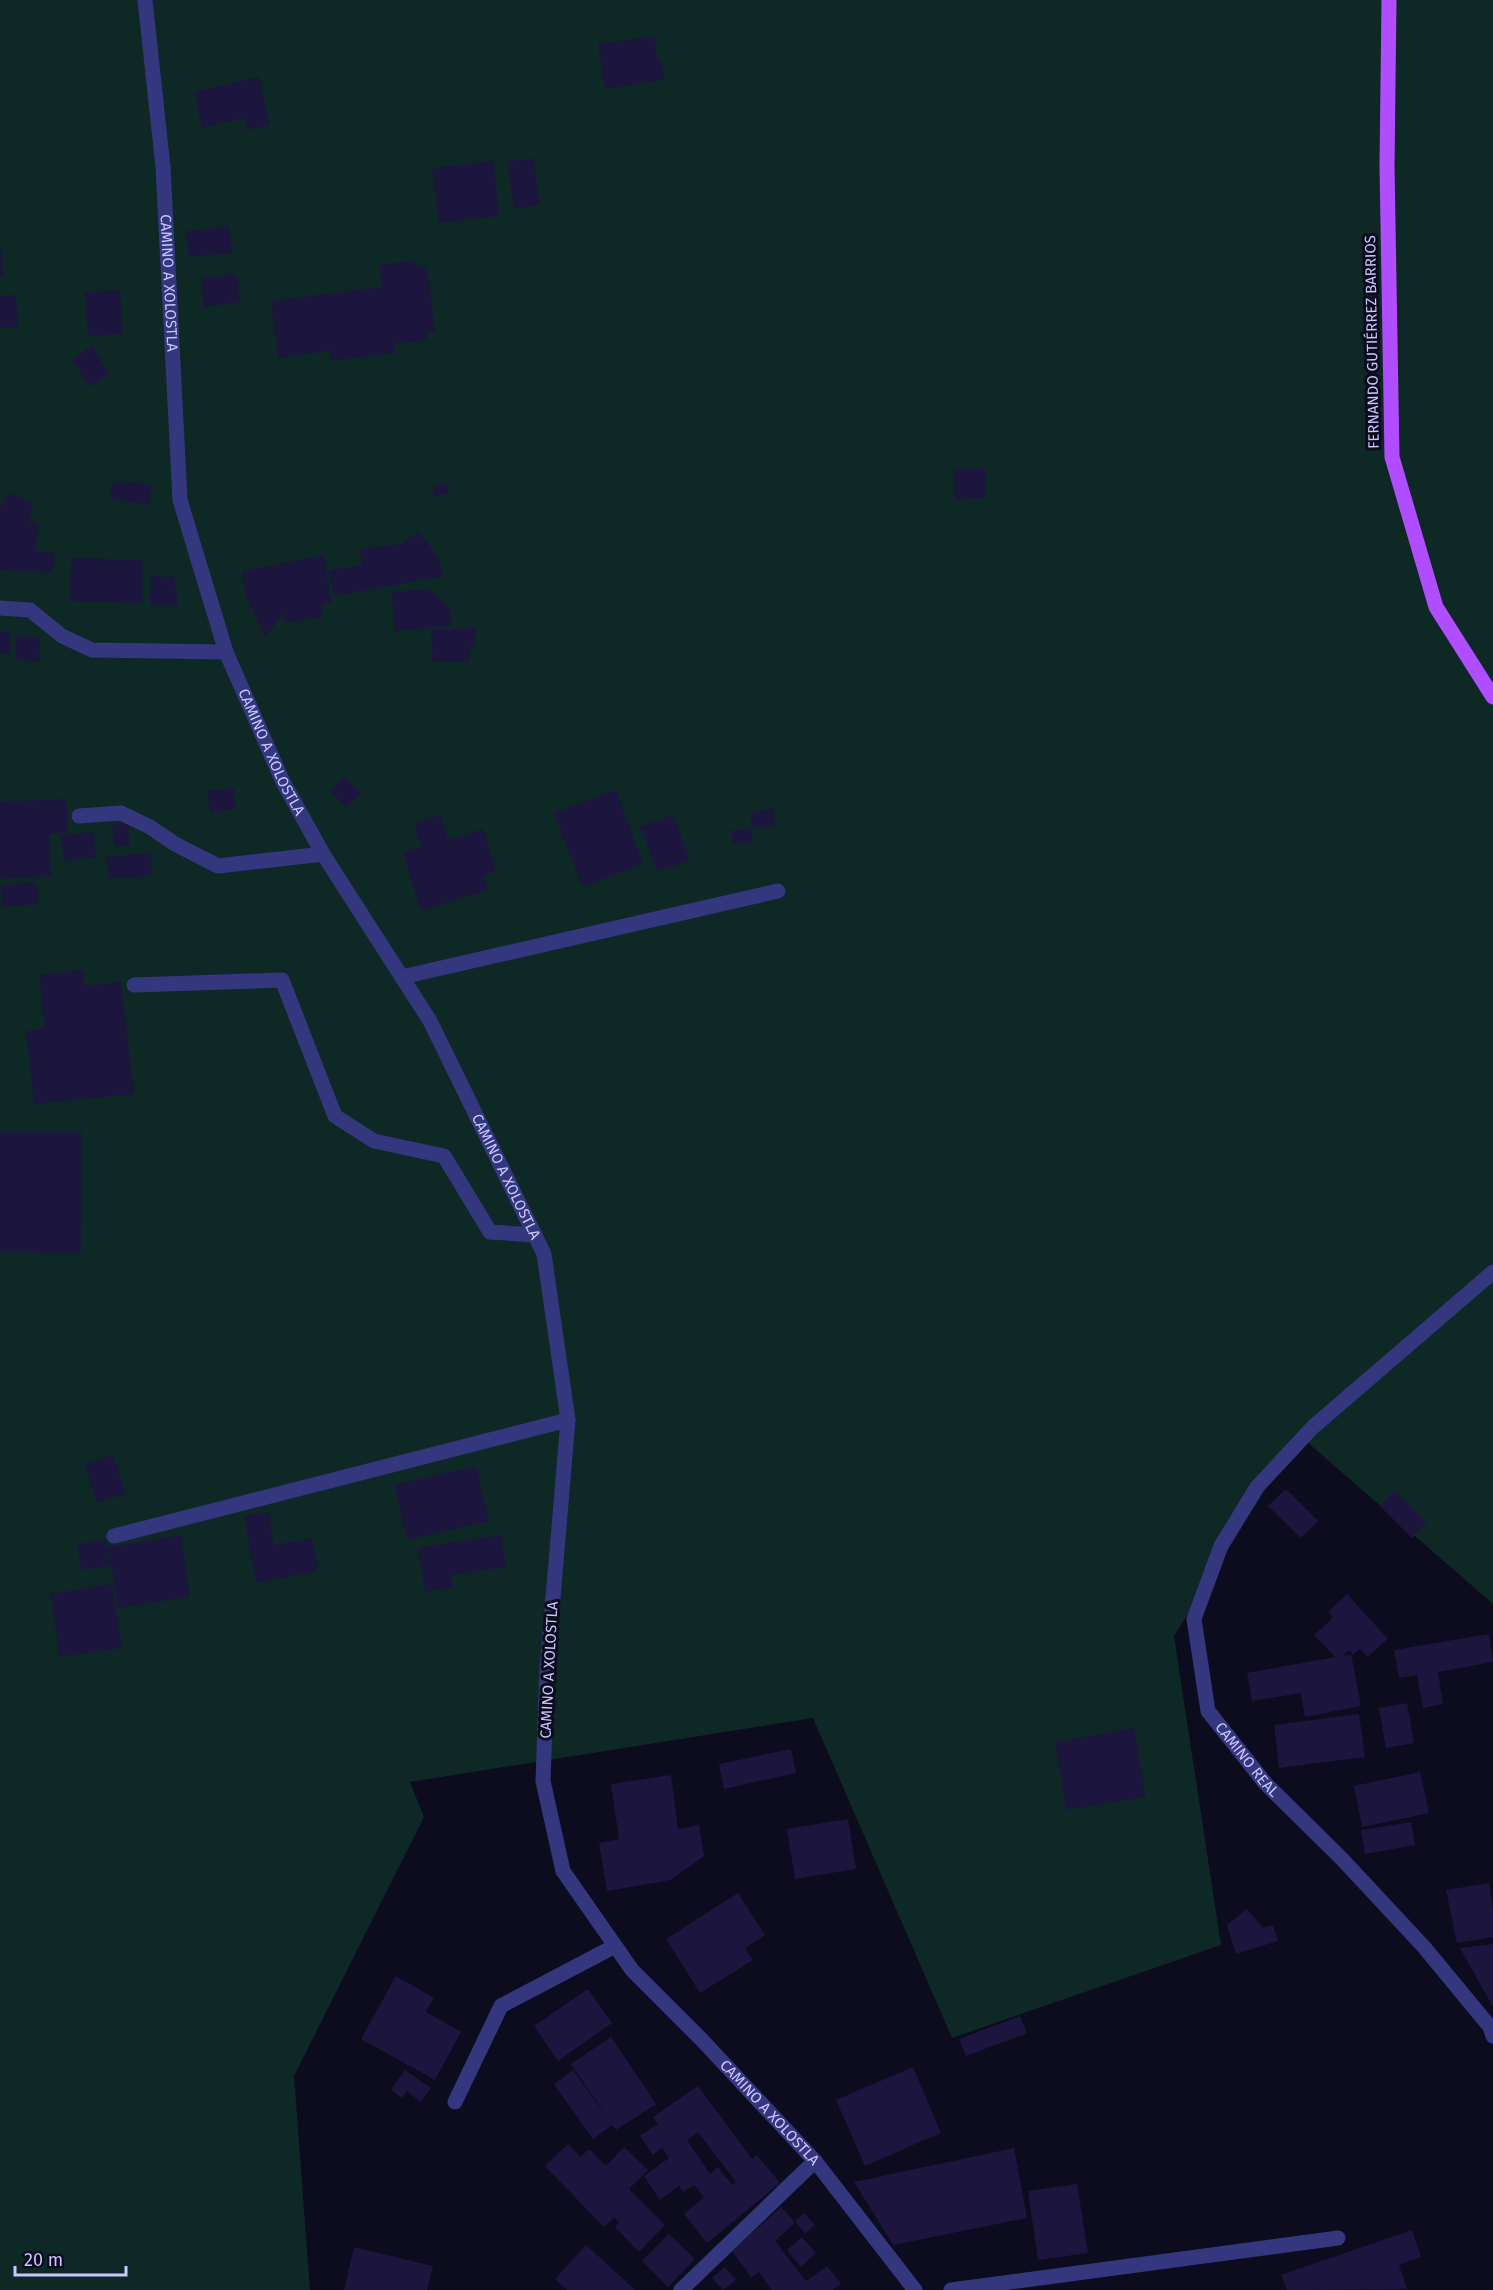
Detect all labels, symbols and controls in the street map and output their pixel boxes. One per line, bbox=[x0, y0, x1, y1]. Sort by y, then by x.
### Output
street label: CAMINO A XOLOSTLA bbox=[156, 214, 181, 352]
street label: FERNANDO GUTIÉRREZ BARRIOS bbox=[1361, 235, 1383, 449]
street label: CAMINO A XOLOSTLA bbox=[234, 686, 309, 819]
street label: CAMINO A XOLOSTLA bbox=[468, 1111, 545, 1243]
street label: CAMINO A XOLOSTLA bbox=[536, 1601, 562, 1739]
street label: CAMINO REAL bbox=[1211, 1719, 1283, 1801]
street label: CAMINO A XOLOSTLA bbox=[716, 2056, 823, 2169]
scale bar bbox=[15, 2239, 126, 2277]
text: 20 m bbox=[24, 2249, 63, 2271]

